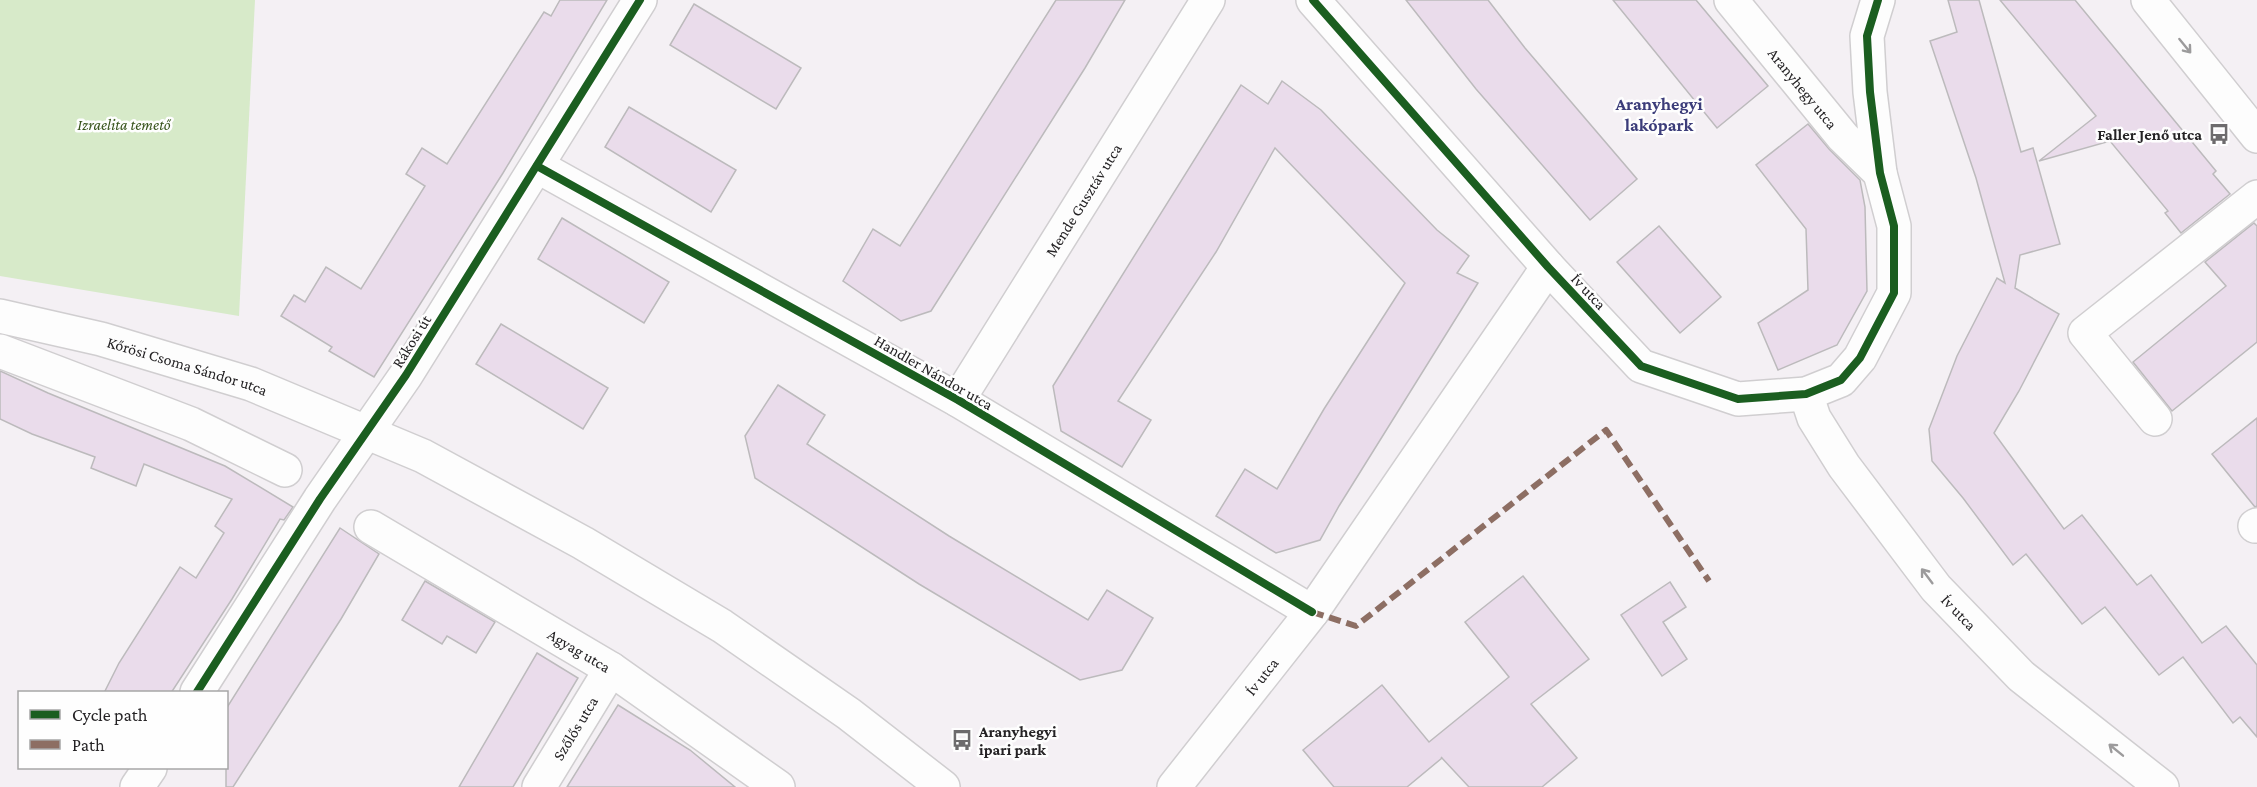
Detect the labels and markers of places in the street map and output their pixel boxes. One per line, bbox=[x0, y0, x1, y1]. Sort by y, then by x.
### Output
bus stop icon: Faller Jenő utca bbox=[2207, 122, 2231, 146]
place label: Faller Jenő utca bbox=[2097, 126, 2202, 143]
place label: Aranyhegyi ipari park bbox=[978, 723, 1057, 758]
bus stop icon: Aranyhegyi ipari park bbox=[950, 728, 974, 752]

